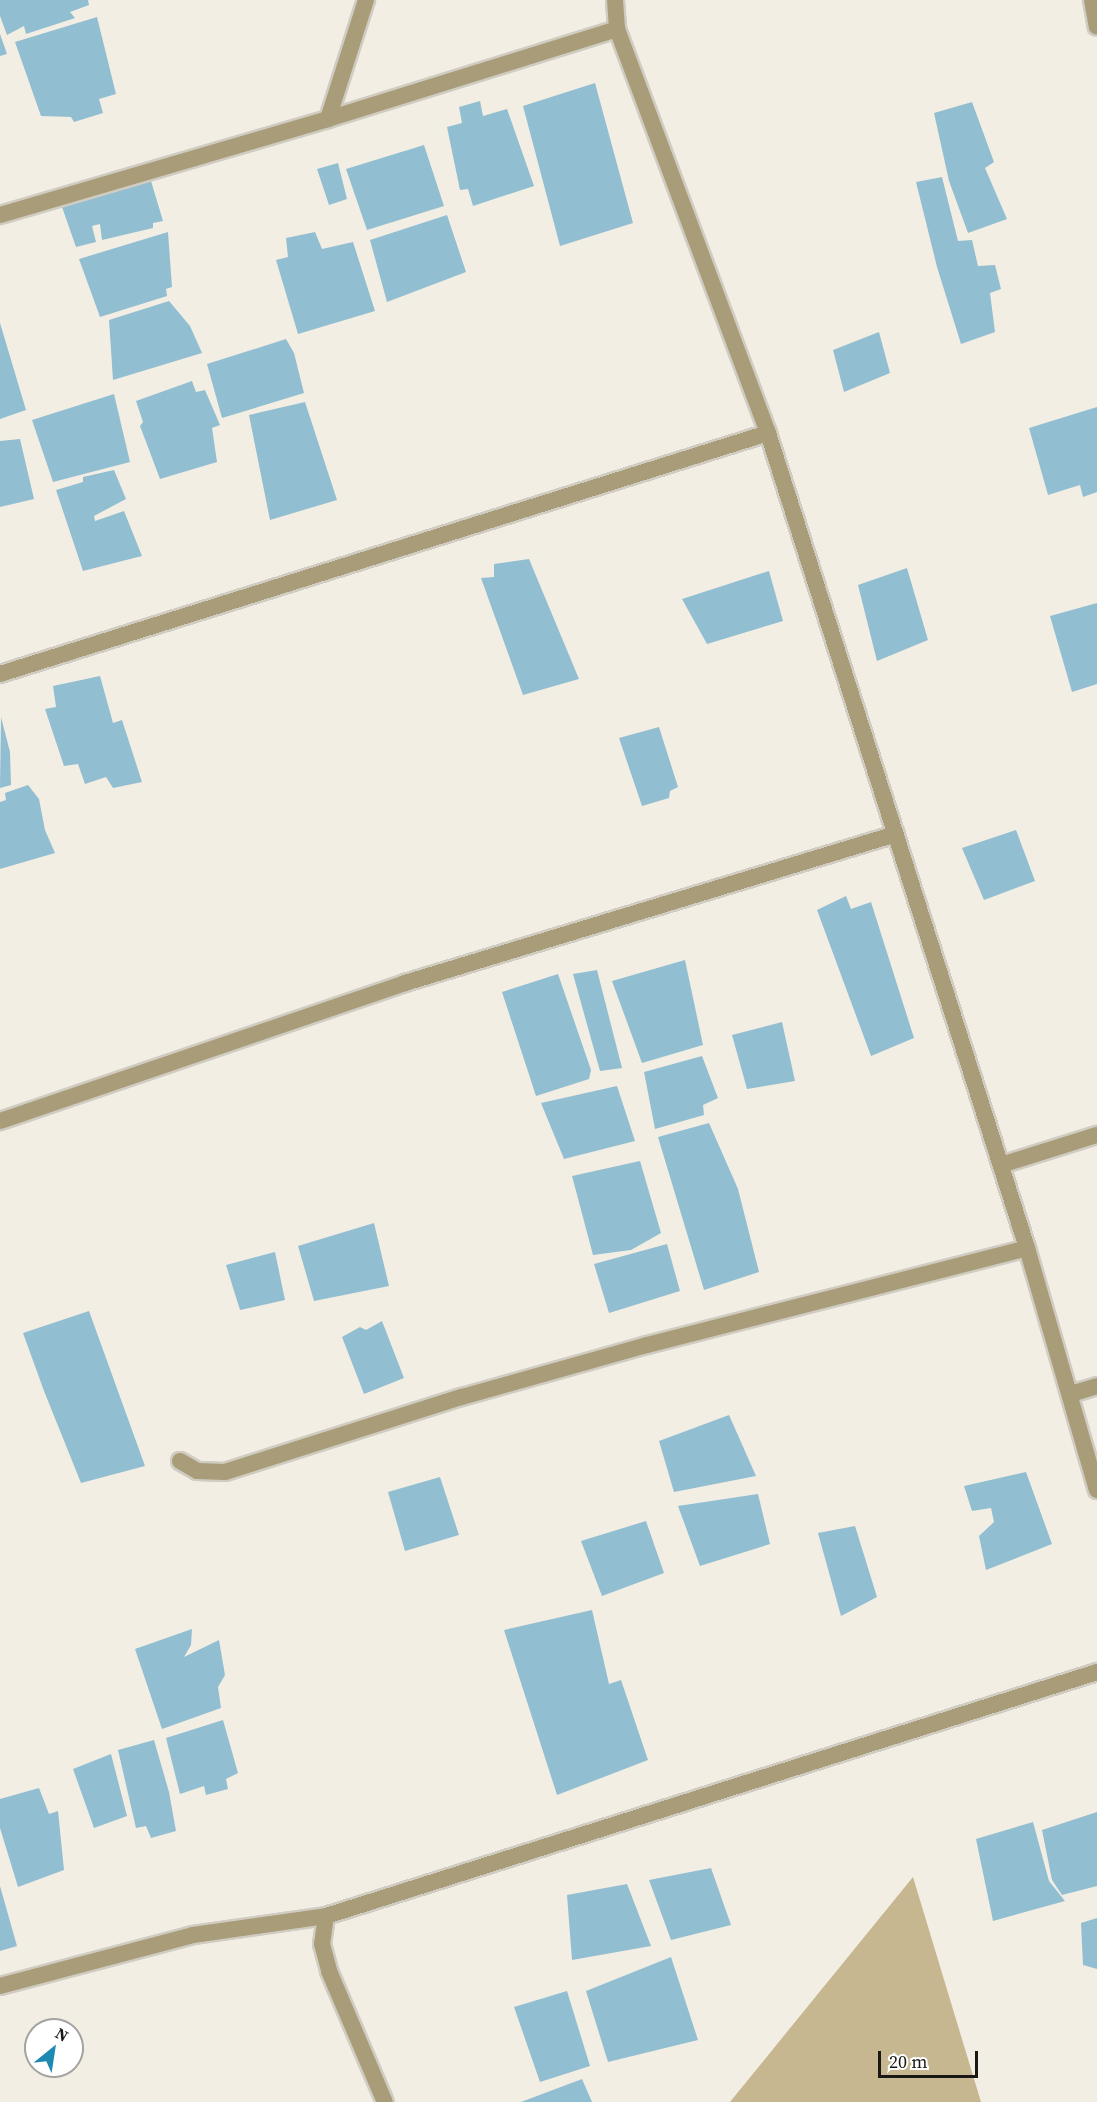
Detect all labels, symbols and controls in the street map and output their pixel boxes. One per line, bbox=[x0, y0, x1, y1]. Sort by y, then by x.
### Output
north arrow bbox=[24, 2018, 84, 2078]
text: N bbox=[51, 2022, 73, 2047]
scale bar bbox=[881, 2039, 982, 2077]
text: 20 m bbox=[889, 2049, 927, 2074]

